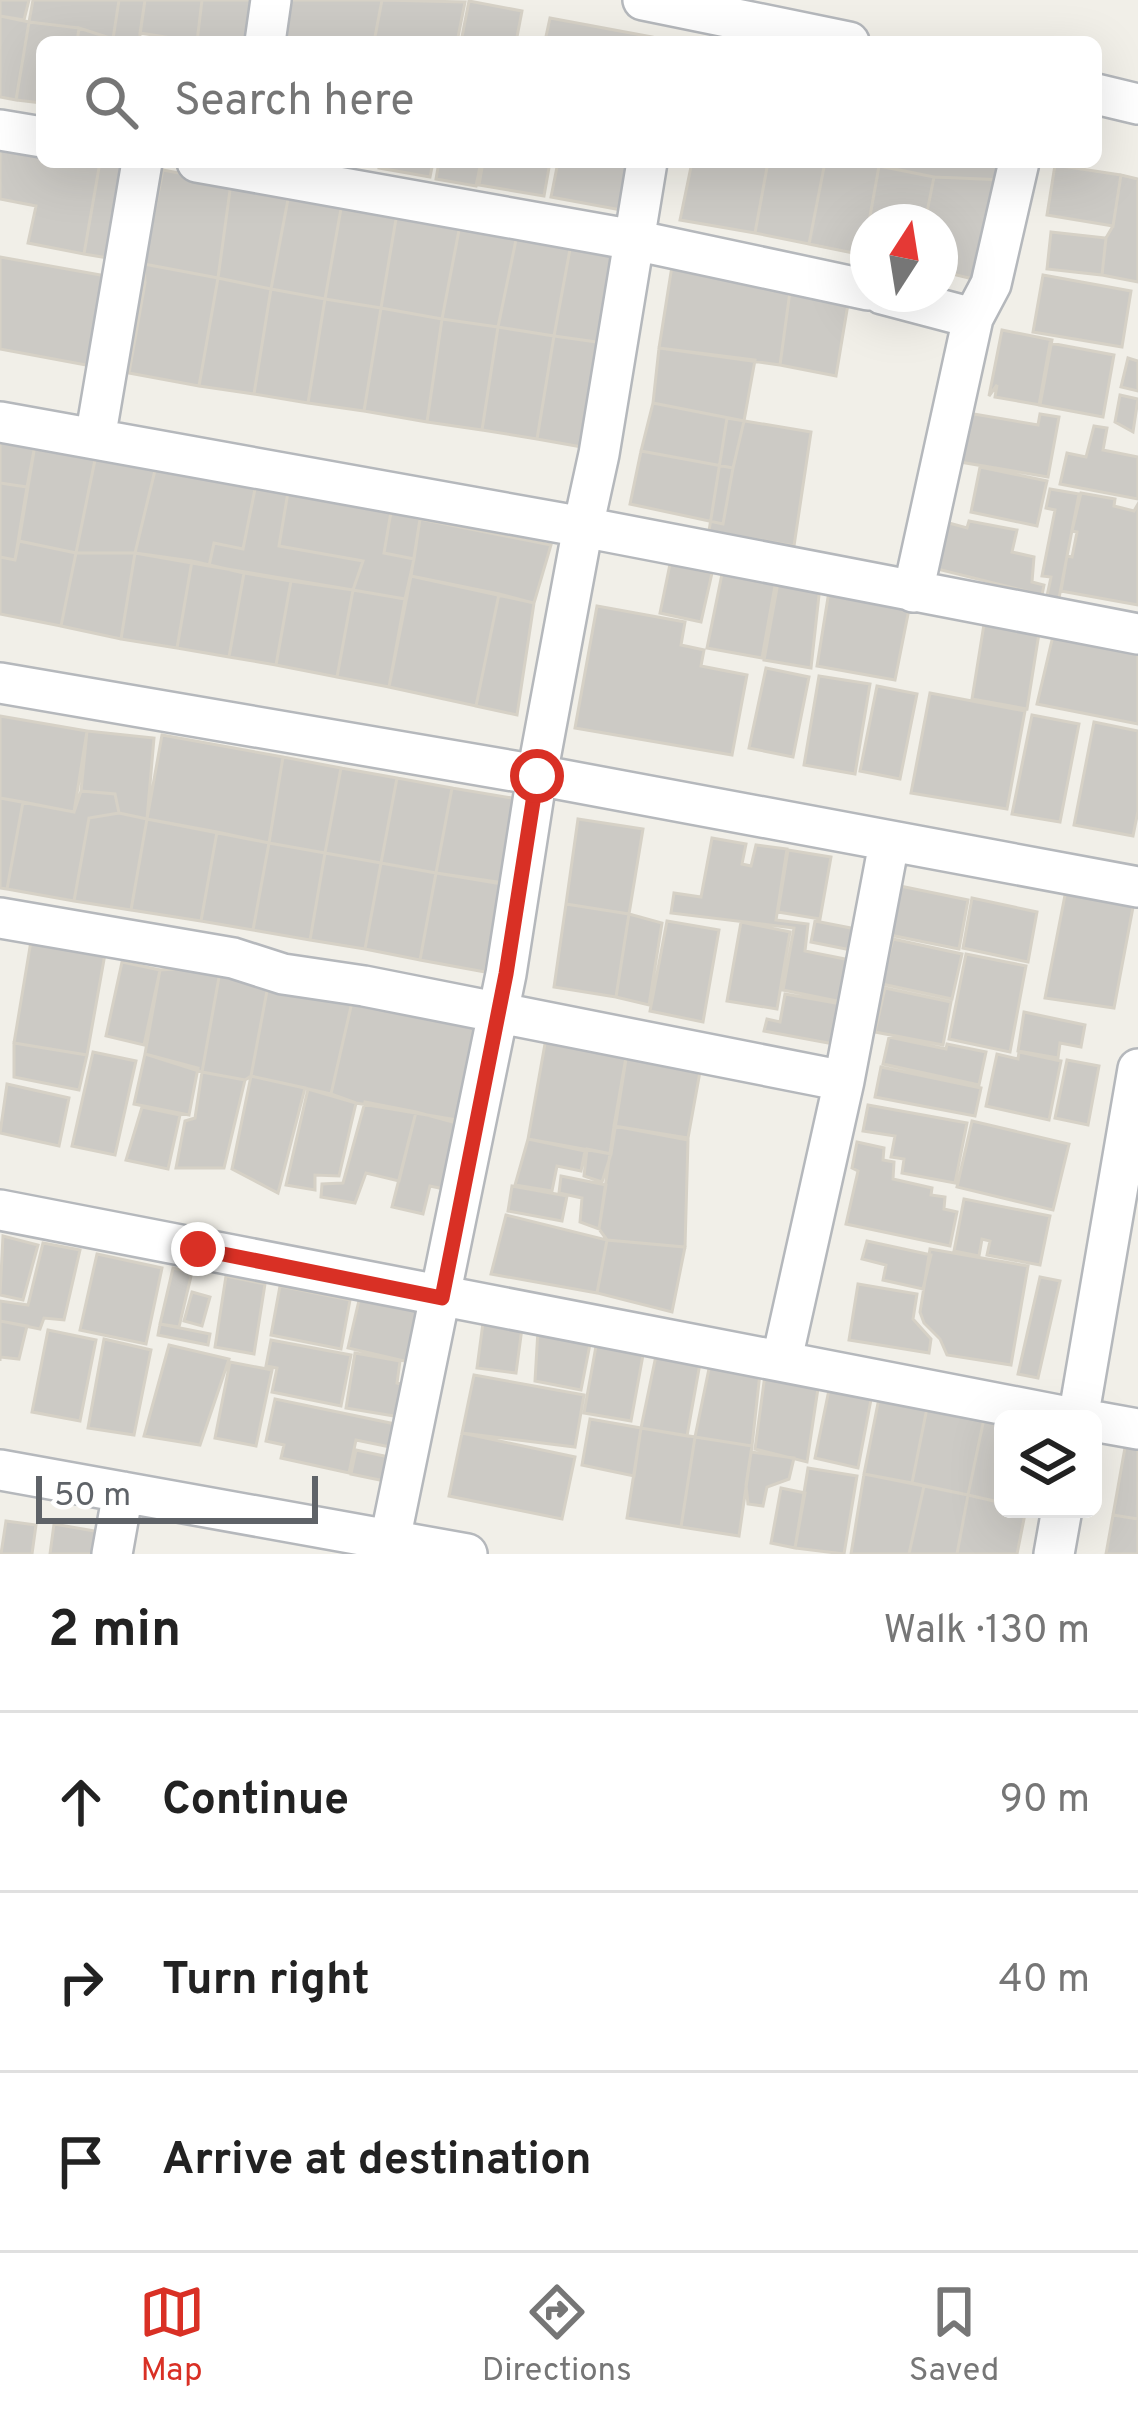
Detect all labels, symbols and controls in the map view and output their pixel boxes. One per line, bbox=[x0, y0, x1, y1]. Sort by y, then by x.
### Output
search box bbox=[36, 36, 1102, 168]
icon: search bbox=[78, 69, 144, 135]
text: Search here bbox=[174, 74, 414, 131]
north arrow bbox=[850, 204, 958, 312]
route start bbox=[510, 749, 564, 803]
route end bbox=[171, 1222, 225, 1276]
map controls bbox=[994, 1410, 1102, 1518]
button: layers bbox=[994, 1410, 1102, 1518]
scale bar bbox=[36, 1470, 318, 1523]
text: 50 m bbox=[54, 1476, 131, 1518]
text: 2 min bbox=[48, 1600, 181, 1665]
text: Walk · 130 m bbox=[884, 1608, 1090, 1657]
icon: ahead bbox=[48, 1769, 114, 1835]
text: Continue bbox=[162, 1773, 349, 1830]
text: 90 m bbox=[1000, 1777, 1090, 1826]
icon: right bbox=[48, 1949, 114, 2015]
text: Turn right bbox=[162, 1953, 370, 2010]
text: 40 m bbox=[999, 1957, 1090, 2006]
icon: arrive bbox=[48, 2129, 114, 2195]
text: Arrive at destination bbox=[162, 2133, 592, 2190]
tab: Map bbox=[139, 2279, 205, 2393]
tab: Directions bbox=[482, 2279, 632, 2393]
tab: Saved bbox=[909, 2279, 999, 2393]

